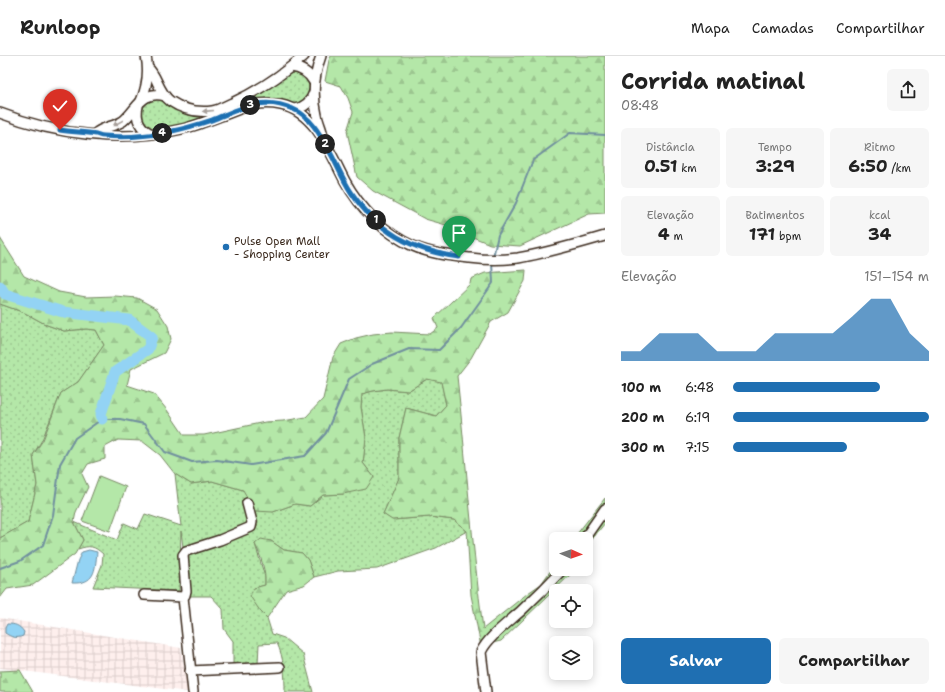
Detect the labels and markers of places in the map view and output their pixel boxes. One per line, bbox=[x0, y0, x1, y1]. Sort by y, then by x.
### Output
pin bbox=[43, 89, 77, 130]
pin: 3 bbox=[240, 95, 260, 115]
pin: 4 bbox=[152, 123, 172, 143]
pin: 2 bbox=[315, 134, 335, 154]
pin: 1 bbox=[366, 210, 386, 230]
pin bbox=[442, 216, 476, 257]
place label: Pulse Open Mall - Shopping Center bbox=[234, 234, 330, 262]
marker: Pulse Open Mall - Shopping Center bbox=[221, 242, 231, 252]

